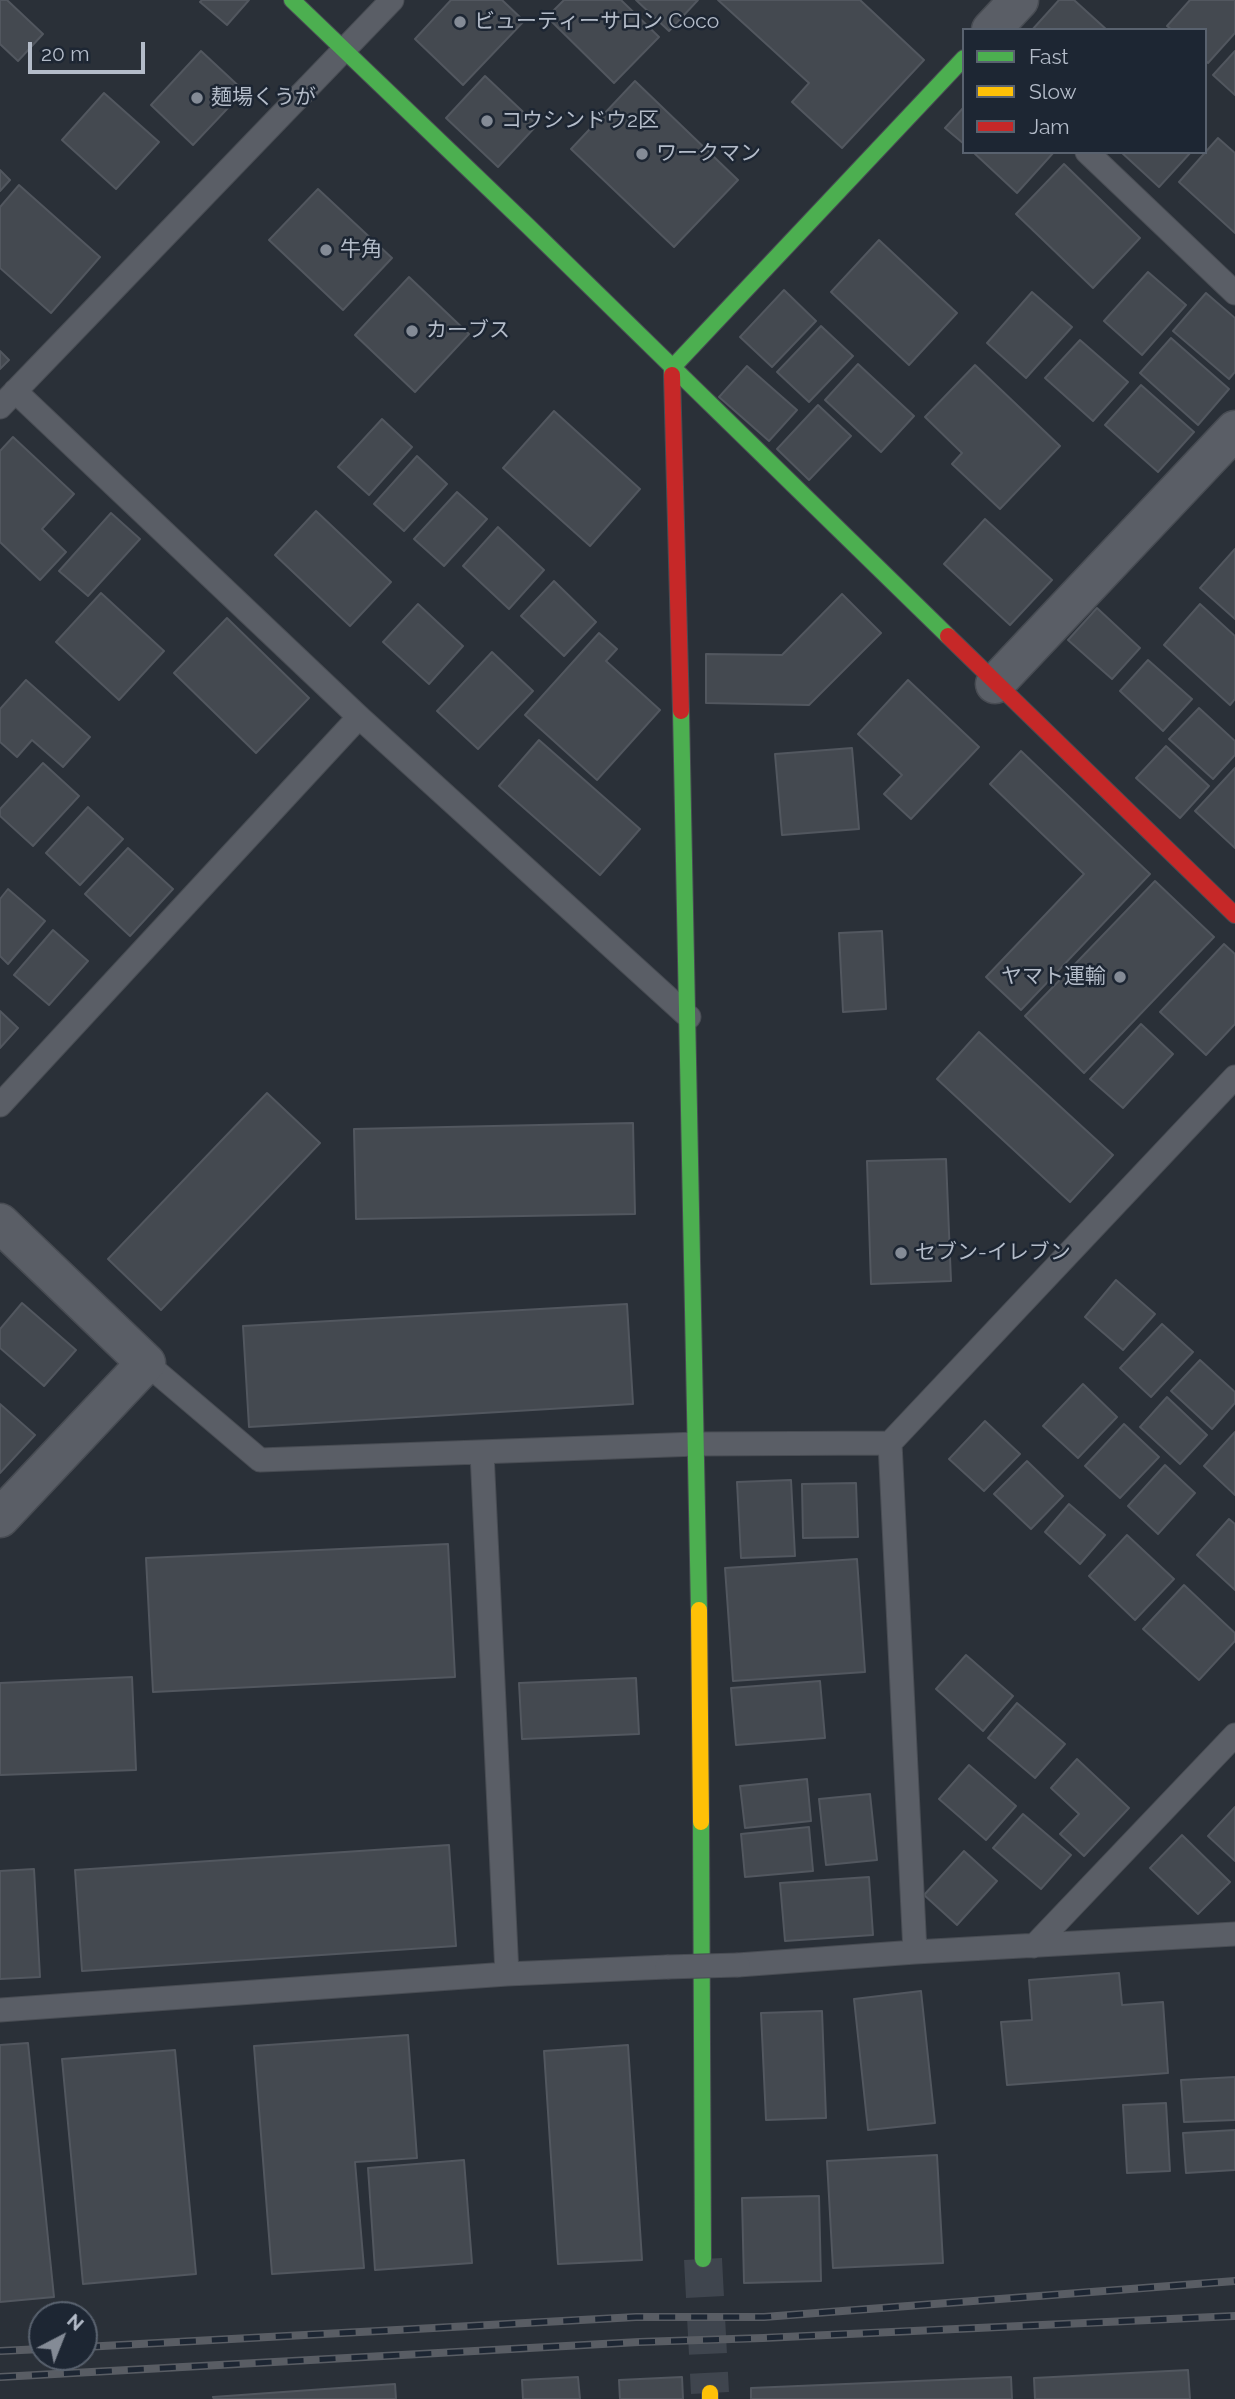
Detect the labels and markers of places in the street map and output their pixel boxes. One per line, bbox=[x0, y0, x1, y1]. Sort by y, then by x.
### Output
place label: ビューティーサロン Coco bbox=[474, 9, 719, 35]
marker: ビューティーサロン Coco bbox=[452, 14, 468, 30]
place label: 麺場くうが bbox=[211, 85, 316, 111]
marker: 麺場くうが bbox=[189, 90, 205, 106]
place label: コウシンドウ2区 bbox=[501, 108, 659, 134]
marker: コウシンドウ2区 bbox=[479, 113, 495, 129]
place label: ワークマン bbox=[656, 141, 761, 167]
marker: ワークマン bbox=[634, 146, 650, 162]
place label: 牛角 bbox=[340, 237, 382, 263]
marker: 牛角 bbox=[318, 242, 334, 258]
place label: カーブス bbox=[426, 318, 510, 344]
marker: カーブス bbox=[404, 323, 420, 339]
place label: ヤマト運輸 bbox=[1001, 964, 1106, 990]
marker: ヤマト運輸 bbox=[1112, 969, 1128, 985]
place label: セブン-イレブン bbox=[915, 1240, 1071, 1266]
marker: セブン-イレブン bbox=[893, 1245, 909, 1261]

